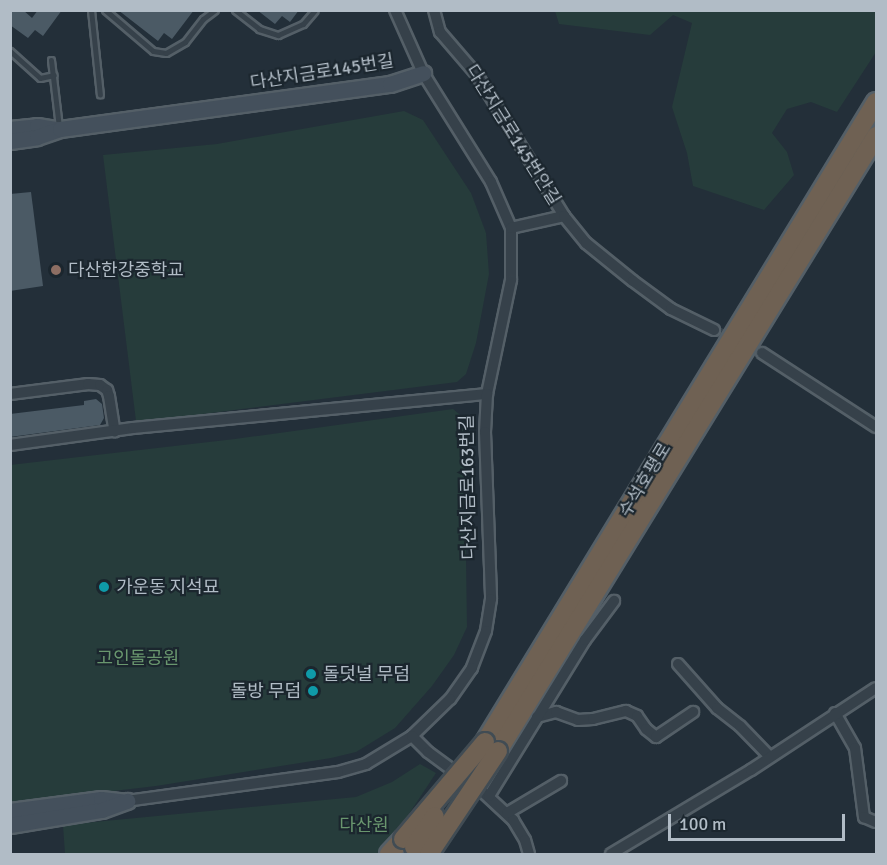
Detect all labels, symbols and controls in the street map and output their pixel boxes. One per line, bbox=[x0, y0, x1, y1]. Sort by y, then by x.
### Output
street label: 다산지금로145번길 bbox=[249, 50, 395, 94]
street label: 다산지금로145번안길 bbox=[461, 61, 565, 209]
place label: 다산한강중학교 bbox=[68, 259, 184, 281]
marker: 다산한강중학교 bbox=[49, 263, 63, 277]
street label: 다산지금로163번길 bbox=[456, 414, 480, 560]
street label: 수석호평로 bbox=[614, 439, 676, 521]
place label: 가운동 지석묘 bbox=[116, 576, 219, 598]
marker: 가운동 지석묘 bbox=[97, 580, 111, 594]
park label: 고인돌공원 bbox=[97, 647, 179, 669]
place label: 돌덧널 무덤 bbox=[323, 663, 410, 685]
marker: 돌덧널 무덤 bbox=[304, 667, 318, 681]
place label: 돌방 무덤 bbox=[231, 680, 301, 702]
marker: 돌방 무덤 bbox=[306, 684, 320, 698]
scale bar bbox=[671, 802, 848, 840]
text: 100 m bbox=[679, 813, 726, 835]
park label: 다산원 bbox=[339, 814, 389, 836]

